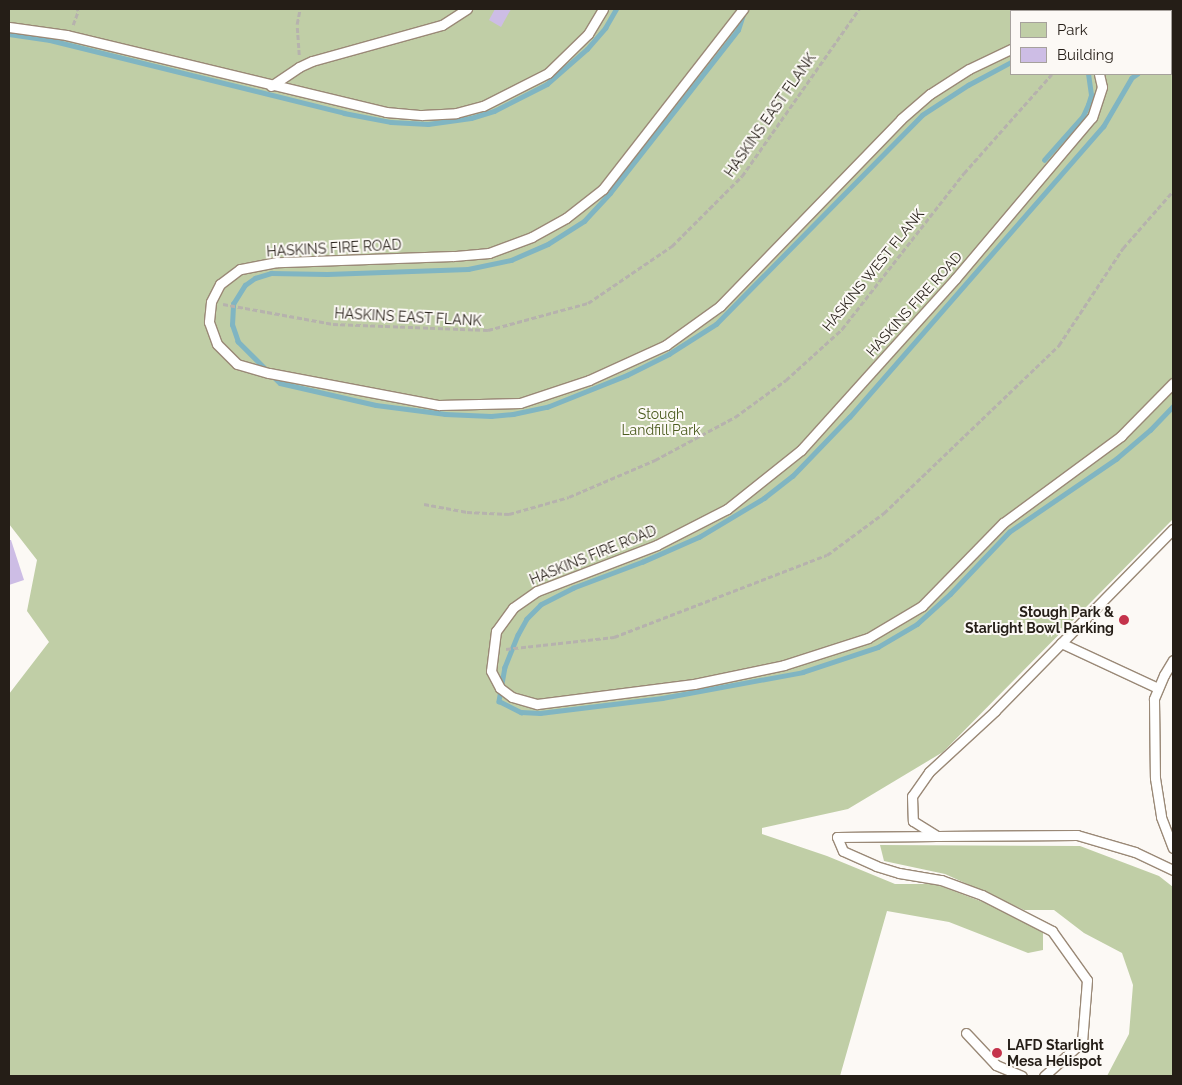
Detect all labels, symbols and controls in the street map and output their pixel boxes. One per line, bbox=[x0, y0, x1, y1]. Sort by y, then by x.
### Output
legend bbox=[1010, 10, 1172, 75]
text: Park bbox=[1057, 21, 1088, 39]
text: Building bbox=[1057, 46, 1114, 64]
street label: HASKINS EAST FLANK bbox=[721, 50, 819, 180]
street label: HASKINS WEST FLANK bbox=[818, 205, 928, 335]
street label: HASKINS FIRE ROAD bbox=[266, 236, 402, 260]
street label: HASKINS FIRE ROAD bbox=[863, 248, 965, 360]
street label: HASKINS EAST FLANK bbox=[334, 305, 482, 329]
park label: Stough Landfill Park bbox=[621, 406, 701, 438]
street label: HASKINS FIRE ROAD bbox=[527, 522, 659, 588]
place label: Stough Park & Starlight Bowl Parking bbox=[965, 604, 1114, 636]
marker: Stough Park & Starlight Bowl Parking bbox=[1118, 614, 1130, 626]
place label: LAFD Starlight Mesa Helispot bbox=[1007, 1037, 1104, 1070]
marker: LAFD Starlight Mesa Helispot bbox=[991, 1047, 1003, 1059]

